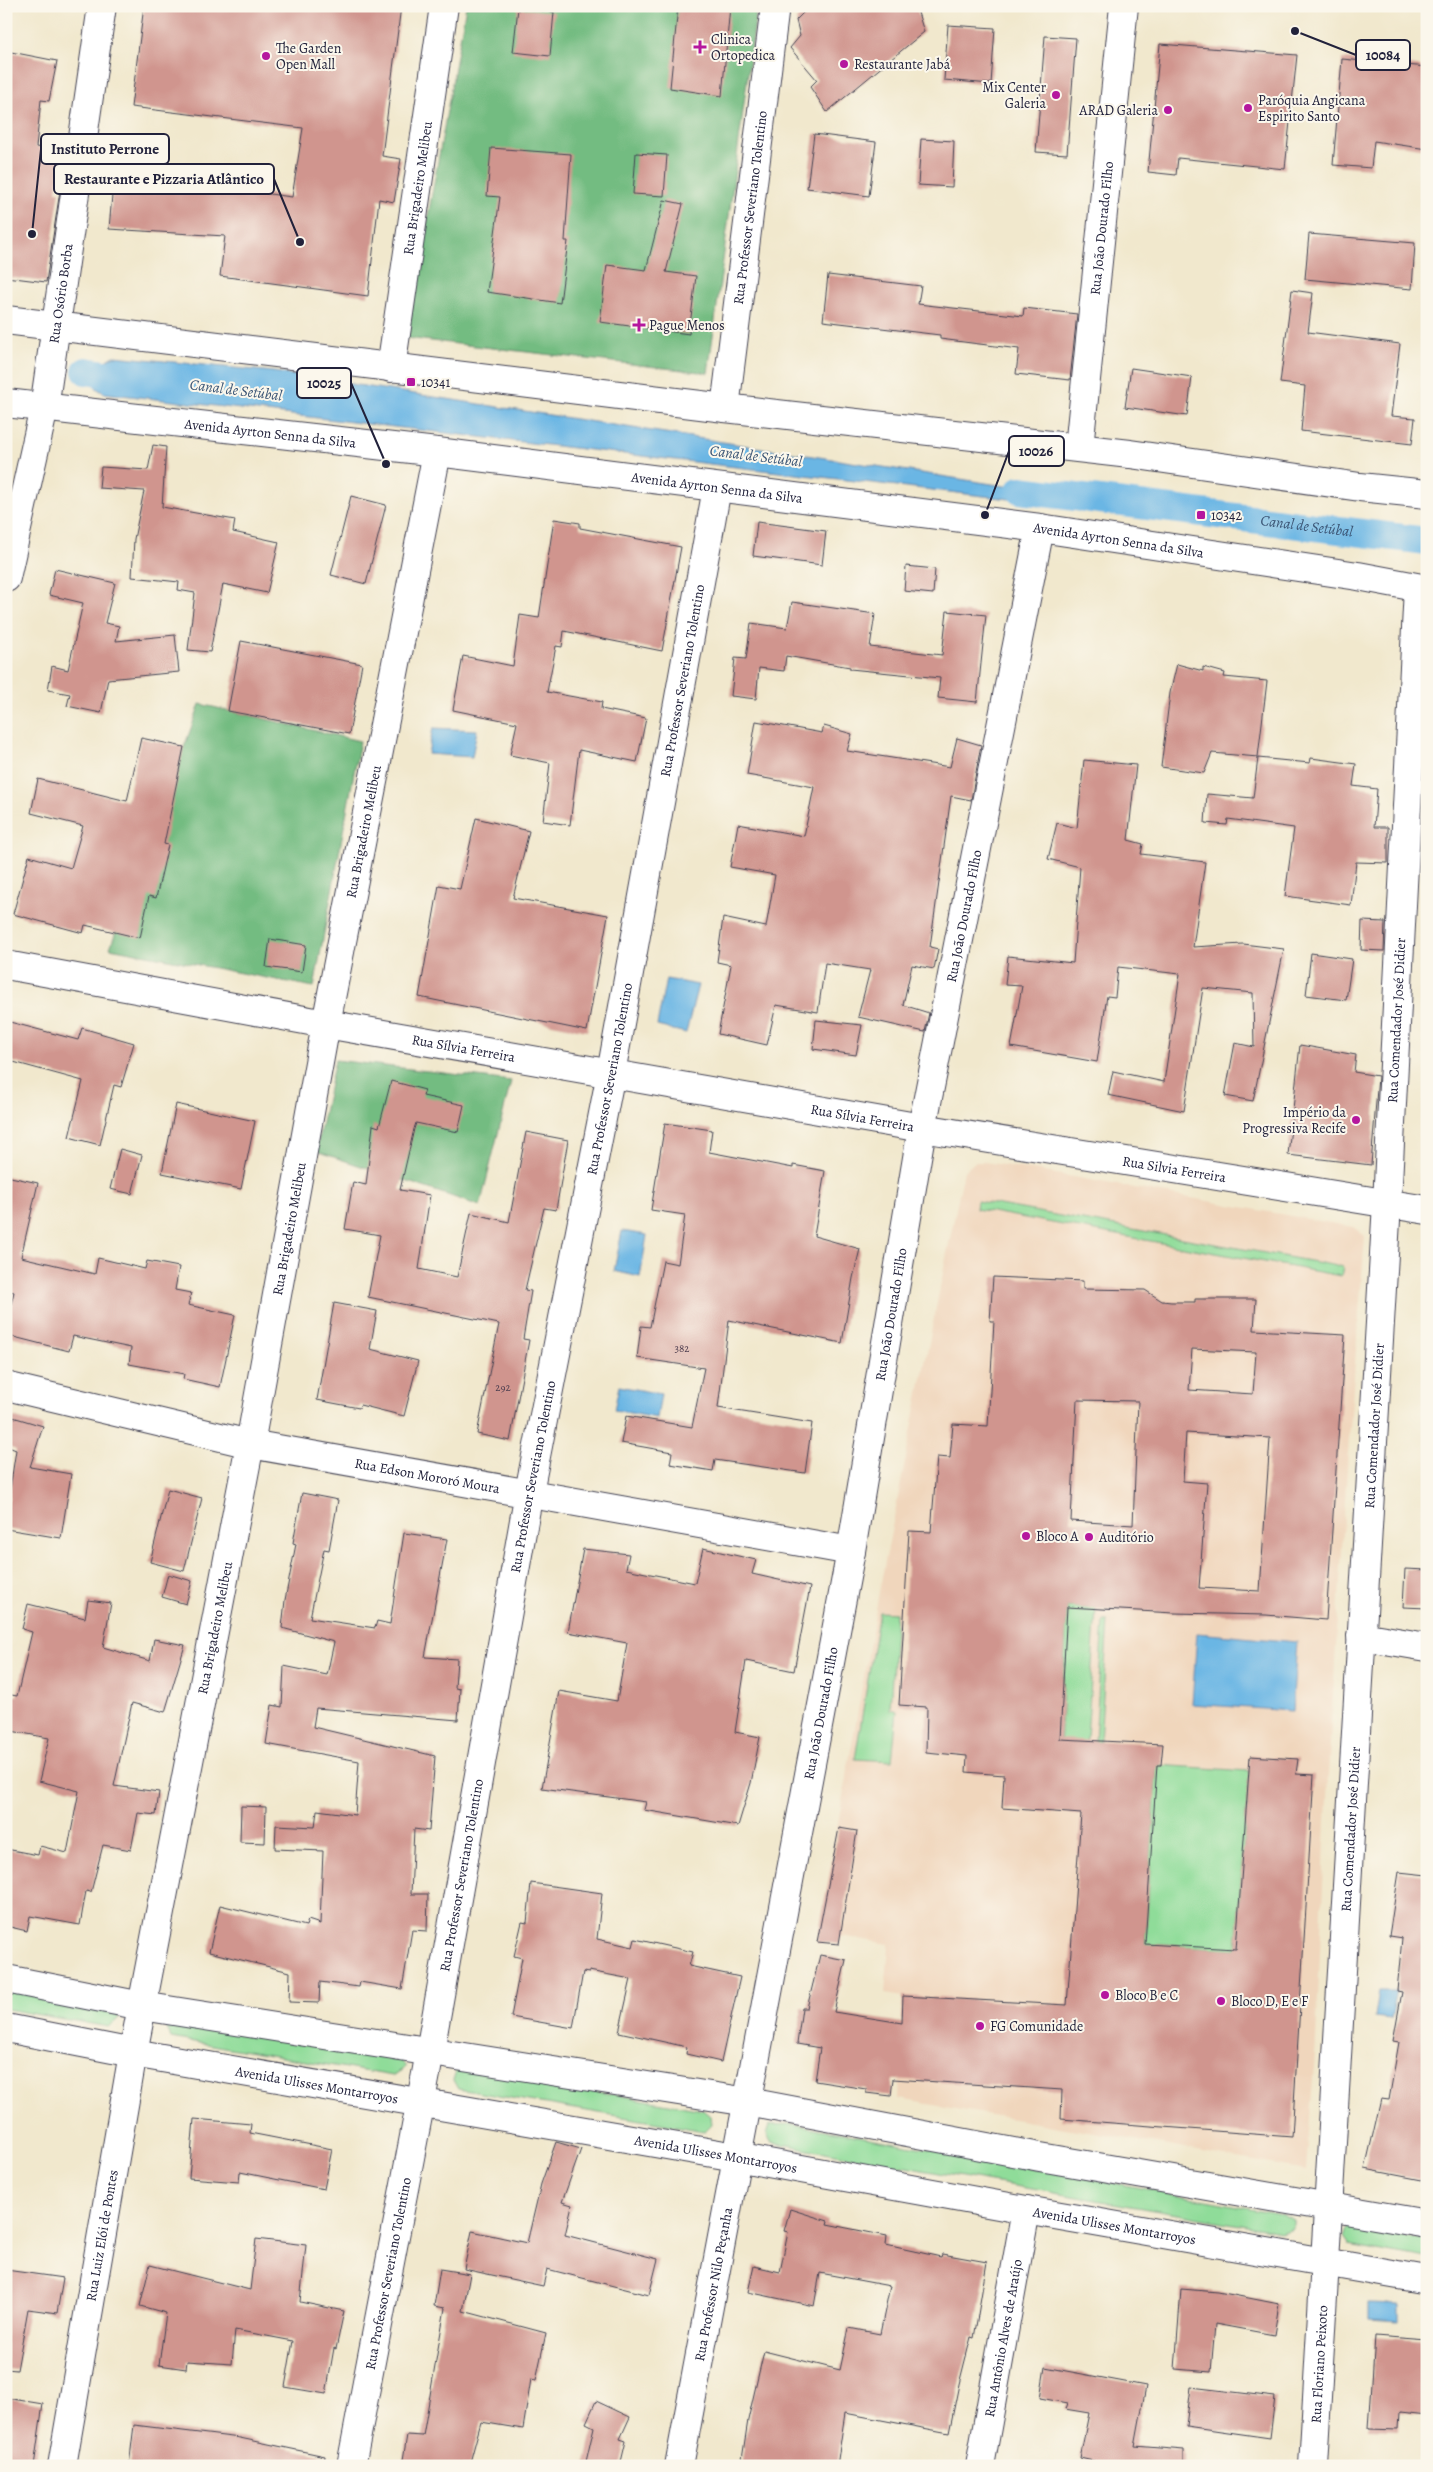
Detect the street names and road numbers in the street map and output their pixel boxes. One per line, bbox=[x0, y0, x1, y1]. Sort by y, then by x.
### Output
street label: Rua Professor Severiano Tolentino bbox=[728, 109, 771, 306]
street label: Rua Brigadeiro Melibeu bbox=[398, 119, 437, 256]
street label: Rua João Dourado Filho bbox=[1085, 160, 1118, 296]
street label: Rua Osório Borba bbox=[44, 242, 77, 345]
street label: Avenida Ayrton Senna da Silva bbox=[183, 414, 358, 452]
street label: Avenida Ayrton Senna da Silva bbox=[629, 467, 804, 508]
street label: Avenida Ayrton Senna da Silva bbox=[1031, 518, 1206, 562]
street label: Rua Professor Severiano Tolentino bbox=[655, 583, 709, 778]
street label: Rua Brigadeiro Melibeu bbox=[341, 763, 386, 900]
street label: Rua João Dourado Filho bbox=[941, 848, 986, 984]
street label: Rua Comendador José Didier bbox=[1383, 937, 1410, 1104]
street label: Rua Professor Severiano Tolentino bbox=[582, 981, 637, 1177]
street label: Rua Sílvia Ferreira bbox=[410, 1030, 517, 1066]
street label: Rua Sílvia Ferreira bbox=[809, 1099, 916, 1136]
street label: Rua Silvia Ferreira bbox=[1121, 1151, 1228, 1187]
street label: Rua Brigadeiro Melibeu bbox=[268, 1160, 310, 1297]
street label: Rua João Dourado Filho bbox=[870, 1246, 911, 1382]
street label: Rua Comendador José Didier bbox=[1360, 1342, 1388, 1509]
street label: Rua Professor Severiano Tolentino bbox=[505, 1379, 560, 1574]
street label: Rua Edson Mororó Moura bbox=[353, 1453, 502, 1498]
street label: Rua Brigadeiro Melibeu bbox=[193, 1559, 237, 1696]
street label: Rua João Dourado Filho bbox=[799, 1645, 842, 1781]
street label: Rua Comendador José Didier bbox=[1336, 1745, 1365, 1912]
street label: Rua Professor Severiano Tolentino bbox=[435, 1777, 488, 1973]
street label: Avenida Ulisses Montarroyos bbox=[233, 2061, 400, 2108]
street label: Avenida Ulisses Montarroyos bbox=[632, 2130, 799, 2178]
street label: Rua Luiz Elói de Pontes bbox=[81, 2168, 122, 2303]
street label: Rua Professor Severiano Tolentino bbox=[360, 2176, 416, 2371]
street label: Avenida Ulisses Montarroyos bbox=[1031, 2202, 1197, 2249]
street label: Rua Professor Nilo Peçanha bbox=[689, 2205, 737, 2363]
street label: Rua Antônio Alves de Araújo bbox=[979, 2258, 1026, 2418]
street label: Rua Floriano Peixoto bbox=[1306, 2305, 1332, 2424]

